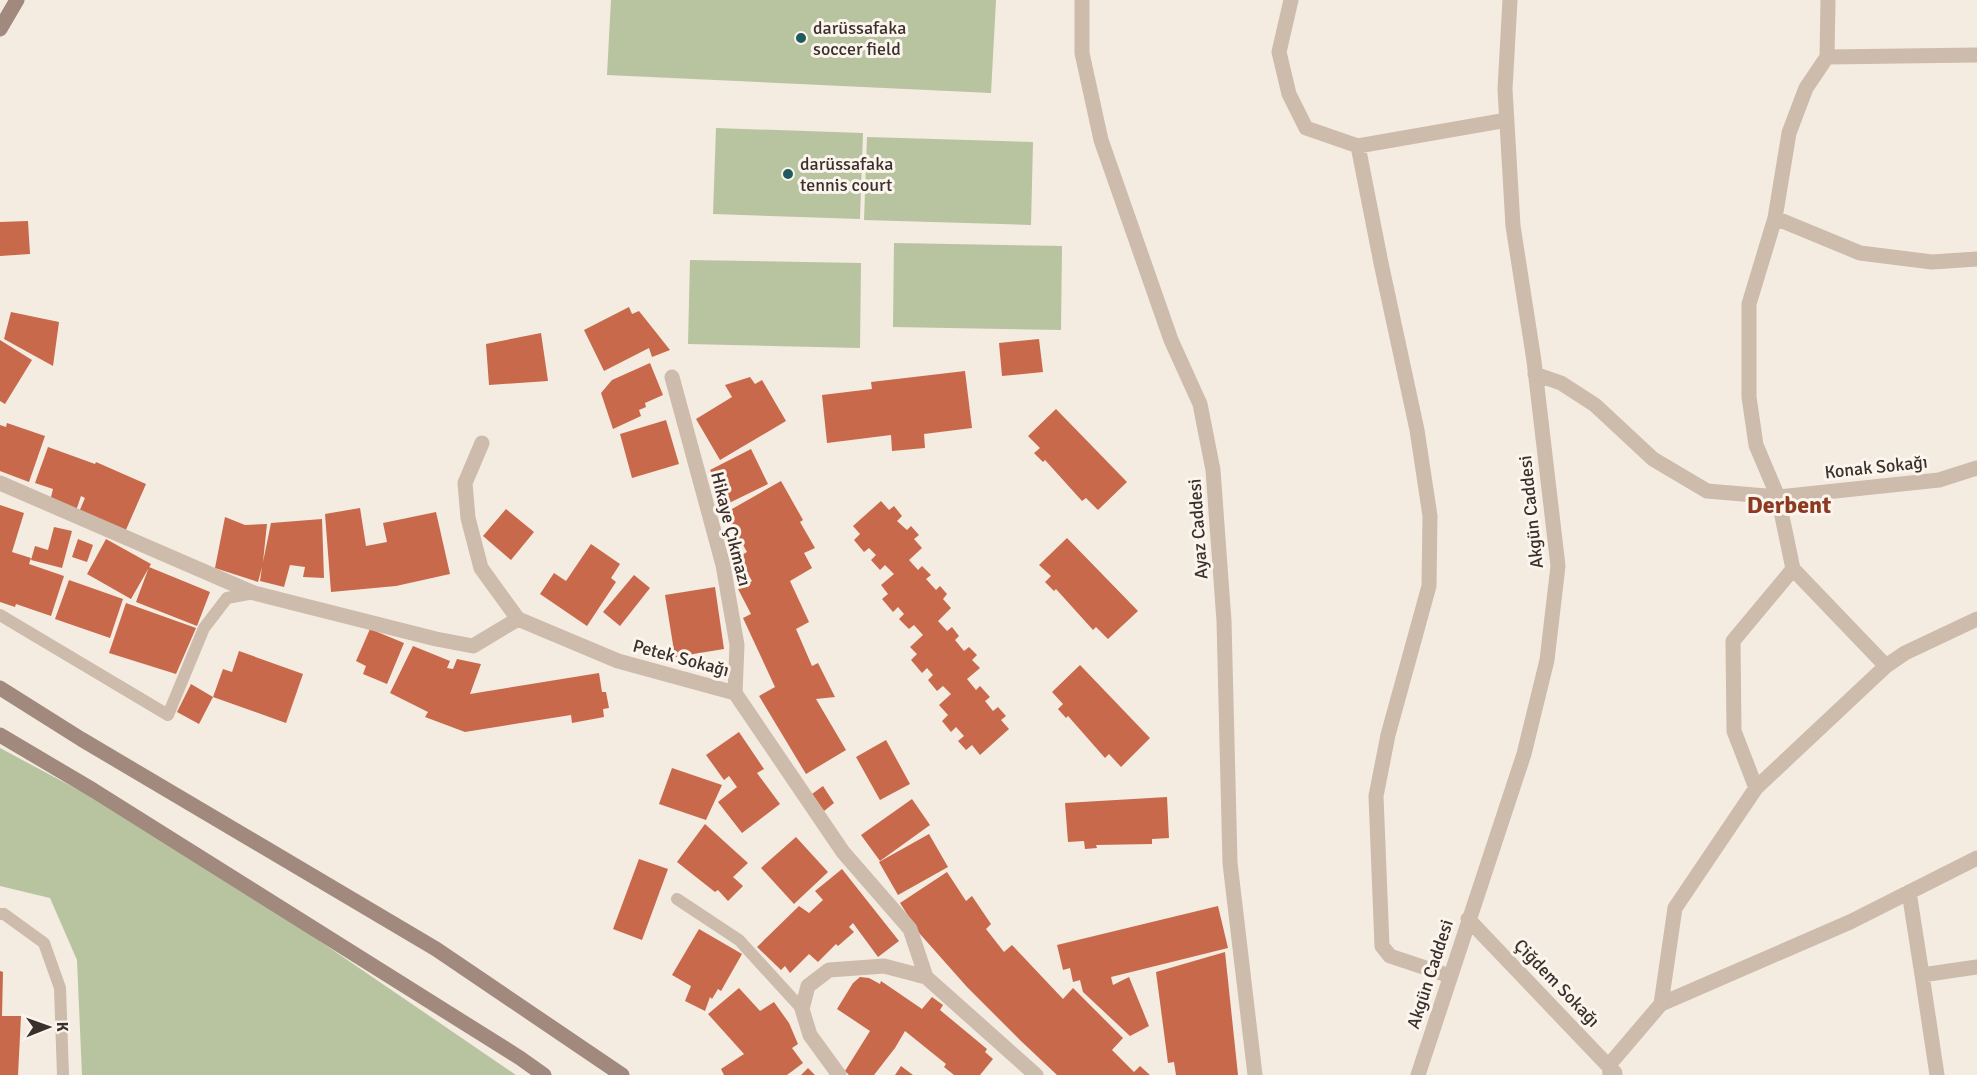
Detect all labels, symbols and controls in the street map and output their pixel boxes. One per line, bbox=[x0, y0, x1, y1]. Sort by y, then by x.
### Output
place label: darüssafaka soccer field bbox=[813, 17, 906, 60]
marker: darüssafaka soccer field bbox=[794, 31, 808, 45]
place label: darüssafaka tennis court bbox=[800, 153, 893, 196]
marker: darüssafaka tennis court bbox=[781, 167, 795, 181]
street label: Konak Sokağı bbox=[1823, 451, 1929, 483]
street label: Akgün Caddesi bbox=[1514, 454, 1548, 570]
street label: Hikaye Çıkmazı bbox=[706, 469, 756, 589]
street label: Ayaz Caddesi bbox=[1184, 478, 1212, 580]
district label: Derbent bbox=[1747, 490, 1831, 520]
street label: Petek Sokağı bbox=[630, 635, 732, 681]
street label: Akgün Caddesi bbox=[1402, 917, 1458, 1031]
street label: Çiğdem Sokağı bbox=[1510, 934, 1604, 1032]
north arrow bbox=[18, 997, 78, 1057]
text: K bbox=[52, 1022, 72, 1032]

